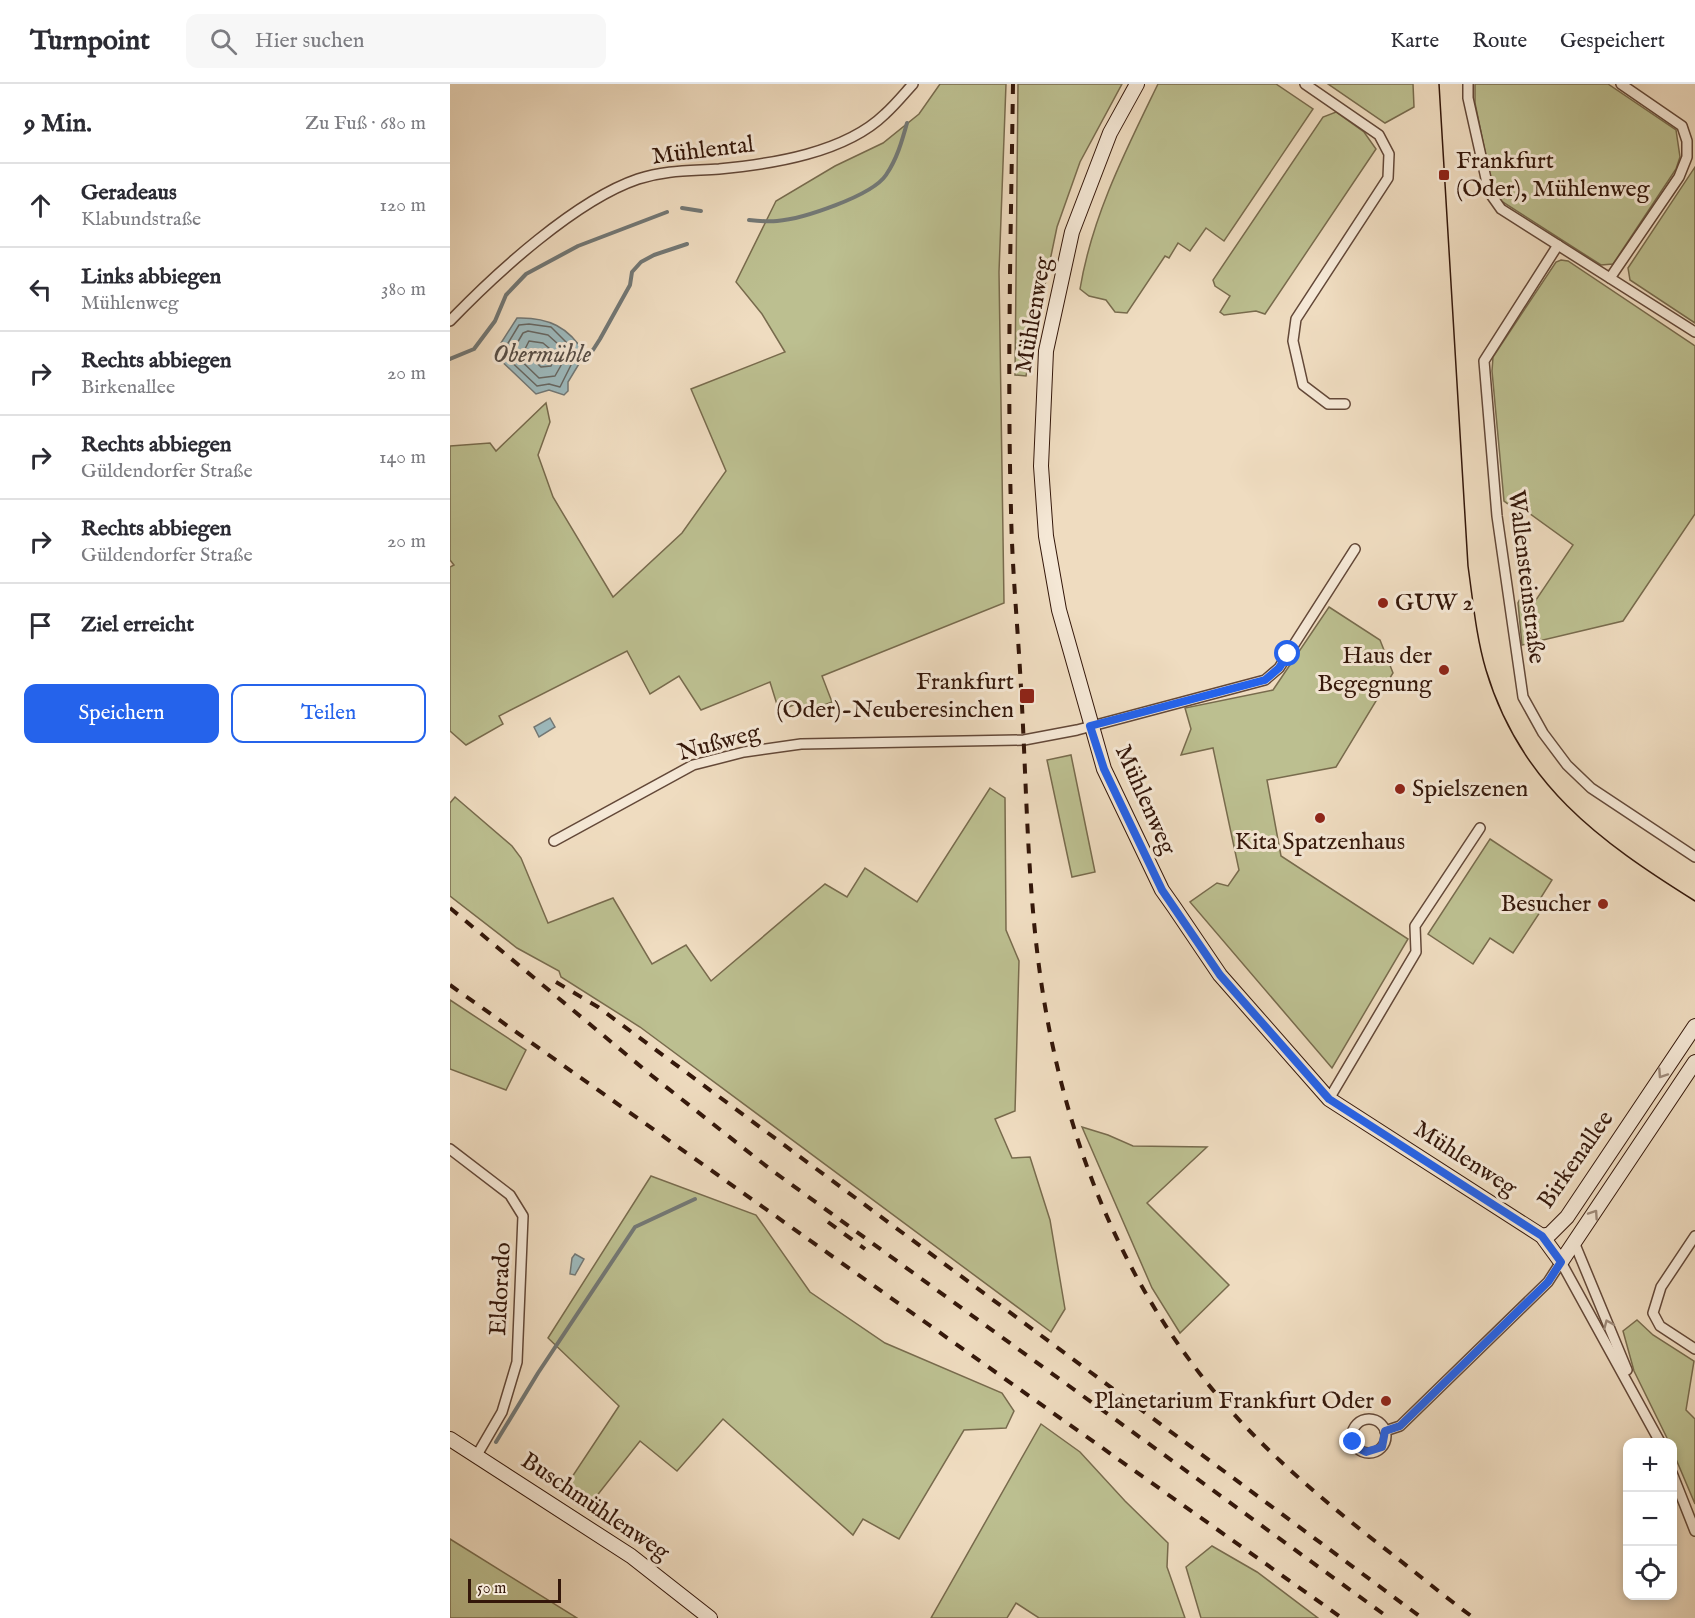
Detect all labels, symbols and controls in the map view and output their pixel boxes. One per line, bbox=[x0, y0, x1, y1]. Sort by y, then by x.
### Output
search box bbox=[186, 14, 606, 68]
text: Turnpoint bbox=[30, 24, 150, 59]
icon: search bbox=[207, 25, 240, 58]
text: Hier suchen bbox=[255, 27, 365, 55]
text: Karte bbox=[1390, 28, 1439, 55]
text: Route bbox=[1472, 28, 1527, 55]
text: Gespeichert bbox=[1560, 28, 1665, 55]
text: 9 Min. bbox=[24, 107, 92, 140]
text: Zu Fuß · 680 m bbox=[305, 111, 426, 136]
street label: Mühlental bbox=[650, 129, 756, 173]
place label: Frankfurt (Oder), Mühlenweg bbox=[1456, 146, 1651, 205]
marker: Frankfurt (Oder), Mühlenweg bbox=[1437, 168, 1451, 182]
text: Geradeaus bbox=[81, 179, 177, 207]
icon: ahead bbox=[24, 189, 57, 222]
text: 120 m bbox=[380, 193, 426, 218]
text: Klabundstraße bbox=[81, 207, 201, 232]
street label: Mühlenweg bbox=[1009, 254, 1060, 375]
text: Links abbiegen bbox=[81, 263, 221, 291]
icon: left bbox=[24, 273, 57, 306]
text: 380 m bbox=[381, 277, 426, 302]
text: Mühlenweg bbox=[81, 291, 179, 316]
water label: Obermühle bbox=[493, 338, 592, 371]
text: Rechts abbiegen bbox=[81, 347, 231, 375]
icon: right bbox=[24, 357, 57, 390]
text: 20 m bbox=[387, 361, 426, 386]
text: Birkenallee bbox=[81, 375, 175, 400]
text: Rechts abbiegen bbox=[81, 431, 231, 459]
icon: right bbox=[24, 441, 57, 474]
text: 140 m bbox=[379, 445, 426, 470]
text: Güldendorfer Straße bbox=[81, 459, 253, 484]
street label: Wallensteinstraße bbox=[1500, 488, 1552, 666]
text: Rechts abbiegen bbox=[81, 515, 231, 543]
icon: right bbox=[24, 525, 57, 558]
text: 20 m bbox=[387, 529, 426, 554]
text: Güldendorfer Straße bbox=[81, 543, 253, 568]
place label: GUW 2 bbox=[1395, 588, 1474, 619]
marker: GUW 2 bbox=[1376, 596, 1390, 610]
icon: arrive bbox=[24, 609, 57, 642]
text: Ziel erreicht bbox=[81, 611, 194, 639]
route start bbox=[1274, 640, 1300, 666]
place label: Haus der Begegnung bbox=[1317, 641, 1433, 700]
marker: Haus der Begegnung bbox=[1437, 663, 1451, 677]
place label: Frankfurt (Oder)-Neuberesinchen bbox=[776, 667, 1014, 726]
button: Speichern bbox=[24, 684, 219, 743]
button: Teilen bbox=[231, 684, 426, 743]
marker: Frankfurt (Oder)-Neuberesinchen bbox=[1018, 687, 1036, 705]
street label: Nußweg bbox=[674, 717, 765, 769]
street label: Mühlenweg bbox=[1107, 740, 1183, 861]
place label: Spielszenen bbox=[1412, 774, 1528, 805]
marker: Spielszenen bbox=[1393, 782, 1407, 796]
marker: Kita Spatzenhaus bbox=[1313, 811, 1327, 825]
place label: Kita Spatzenhaus bbox=[1235, 827, 1405, 858]
place label: Besucher bbox=[1500, 889, 1591, 920]
marker: Besucher bbox=[1596, 897, 1610, 911]
one-way arrow bbox=[1658, 1068, 1669, 1079]
street label: Birkenallee bbox=[1531, 1105, 1621, 1215]
street label: Mühlenweg bbox=[1407, 1114, 1523, 1204]
one-way arrow bbox=[1586, 1209, 1597, 1220]
street label: Eldorado bbox=[483, 1241, 519, 1337]
one-way arrow bbox=[1603, 1319, 1615, 1330]
place label: Planetarium Frankfurt Oder bbox=[1094, 1386, 1374, 1417]
marker: Planetarium Frankfurt Oder bbox=[1379, 1394, 1393, 1408]
route end bbox=[1339, 1428, 1365, 1454]
map controls bbox=[1623, 1438, 1677, 1600]
button: + bbox=[1623, 1438, 1677, 1492]
street label: Buschmühlenweg bbox=[515, 1446, 676, 1569]
button: − bbox=[1623, 1492, 1677, 1546]
button: locate bbox=[1623, 1546, 1677, 1600]
scale bar bbox=[468, 1576, 561, 1604]
text: 50 m bbox=[477, 1579, 506, 1599]

